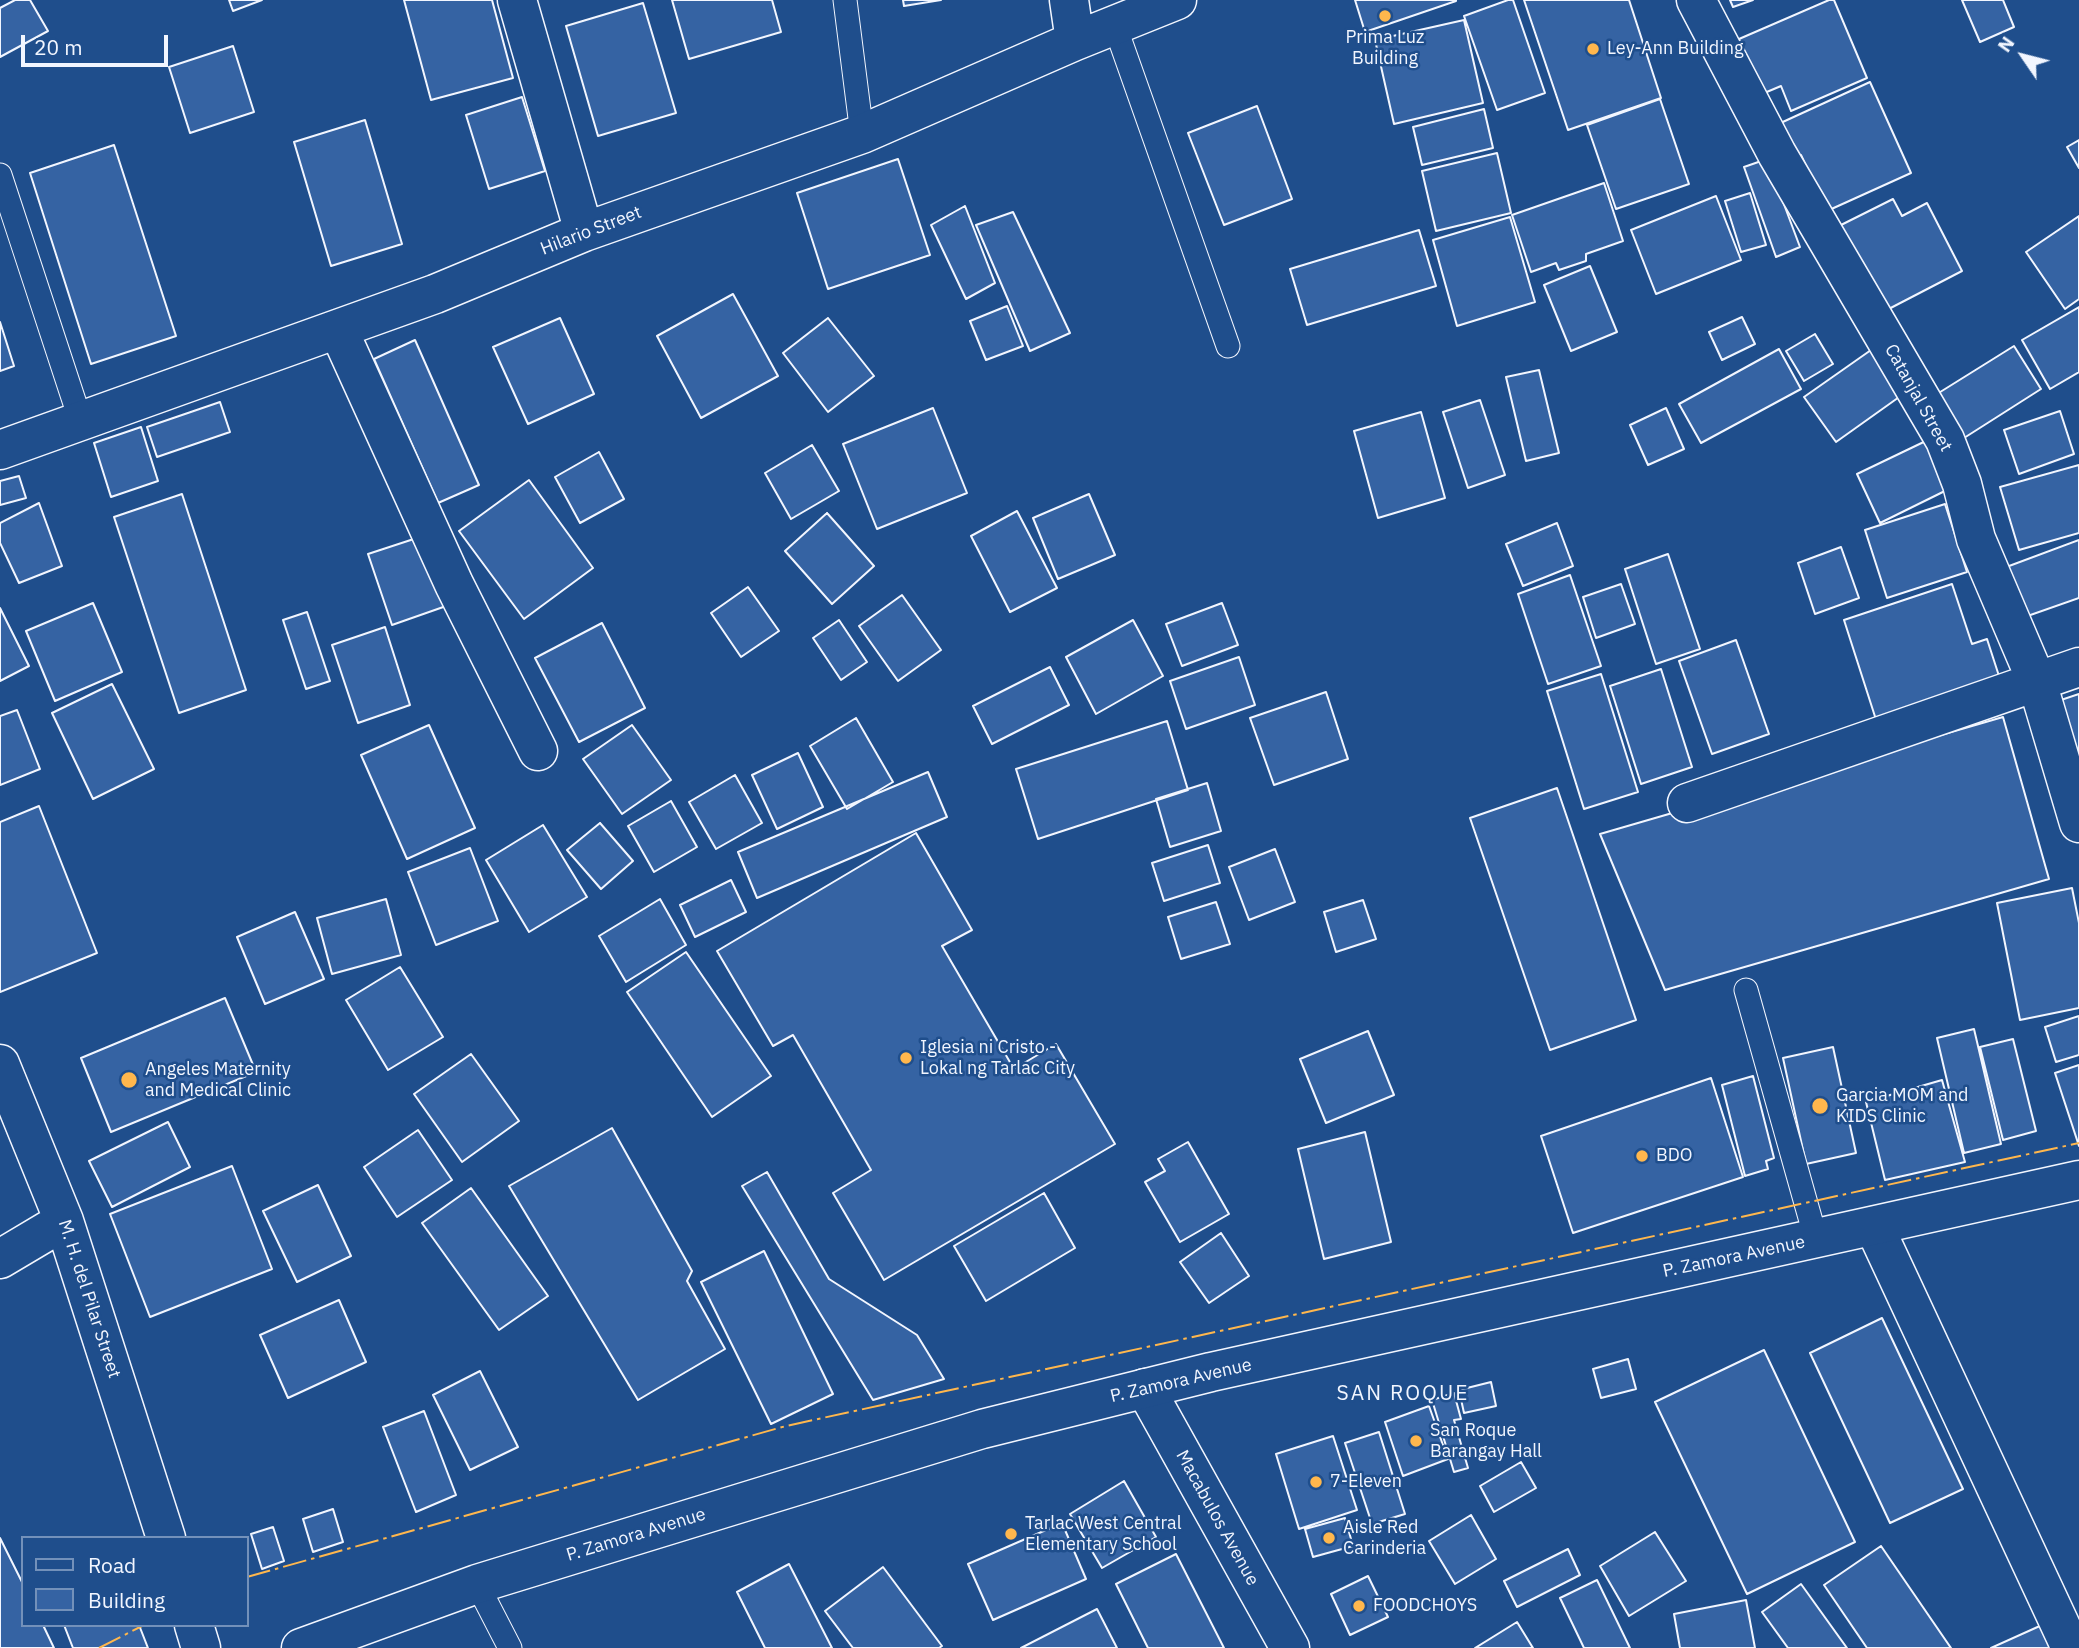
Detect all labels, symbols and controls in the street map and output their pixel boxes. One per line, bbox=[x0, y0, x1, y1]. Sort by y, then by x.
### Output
marker: Prima Luz Building bbox=[1377, 8, 1393, 24]
scale bar bbox=[24, 21, 172, 65]
north arrow bbox=[1988, 21, 2058, 91]
place label: Prima Luz Building bbox=[1346, 27, 1424, 70]
text: N bbox=[1992, 31, 2020, 56]
text: 20 m bbox=[34, 33, 83, 61]
place label: Ley-Ann Building bbox=[1607, 38, 1744, 60]
marker: Ley-Ann Building bbox=[1585, 41, 1601, 57]
street label: Hilario Street bbox=[537, 202, 645, 260]
street label: Catanjal Street bbox=[1880, 340, 1956, 456]
place label: Iglesia ni Cristo - Lokal ng Tarlac City bbox=[920, 1037, 1075, 1080]
marker: Iglesia ni Cristo - Lokal ng Tarlac City bbox=[898, 1050, 914, 1066]
place label: Angeles Maternity and Medical Clinic bbox=[145, 1059, 291, 1102]
marker: Angeles Maternity and Medical Clinic bbox=[119, 1070, 139, 1090]
place label: Garcia MOM and KIDS Clinic bbox=[1836, 1085, 1969, 1128]
marker: Garcia MOM and KIDS Clinic bbox=[1810, 1096, 1830, 1116]
place label: BDO bbox=[1656, 1145, 1693, 1167]
marker: BDO bbox=[1634, 1148, 1650, 1164]
street label: M. H. del Pilar Street bbox=[53, 1217, 125, 1381]
street label: P. Zamora Avenue bbox=[1661, 1231, 1807, 1283]
street label: P. Zamora Avenue bbox=[1108, 1354, 1254, 1408]
district label: SAN ROQUE bbox=[1338, 1381, 1468, 1407]
place label: San Roque Barangay Hall bbox=[1430, 1420, 1542, 1462]
marker: San Roque Barangay Hall bbox=[1408, 1433, 1424, 1449]
street label: Macabulos Avenue bbox=[1171, 1446, 1263, 1590]
place label: 7-Eleven bbox=[1330, 1471, 1402, 1493]
marker: 7-Eleven bbox=[1308, 1474, 1324, 1490]
street label: P. Zamora Avenue bbox=[564, 1504, 708, 1566]
place label: Tarlac West Central Elementary School bbox=[1025, 1513, 1182, 1556]
place label: Aisle Red Carinderia bbox=[1343, 1517, 1426, 1560]
marker: Tarlac West Central Elementary School bbox=[1003, 1526, 1019, 1542]
marker: Aisle Red Carinderia bbox=[1321, 1530, 1337, 1546]
legend bbox=[21, 1536, 248, 1627]
text: Road bbox=[88, 1551, 136, 1579]
text: Building bbox=[88, 1586, 165, 1614]
place label: FOODCHOYS bbox=[1373, 1595, 1477, 1617]
marker: FOODCHOYS bbox=[1351, 1598, 1367, 1614]

